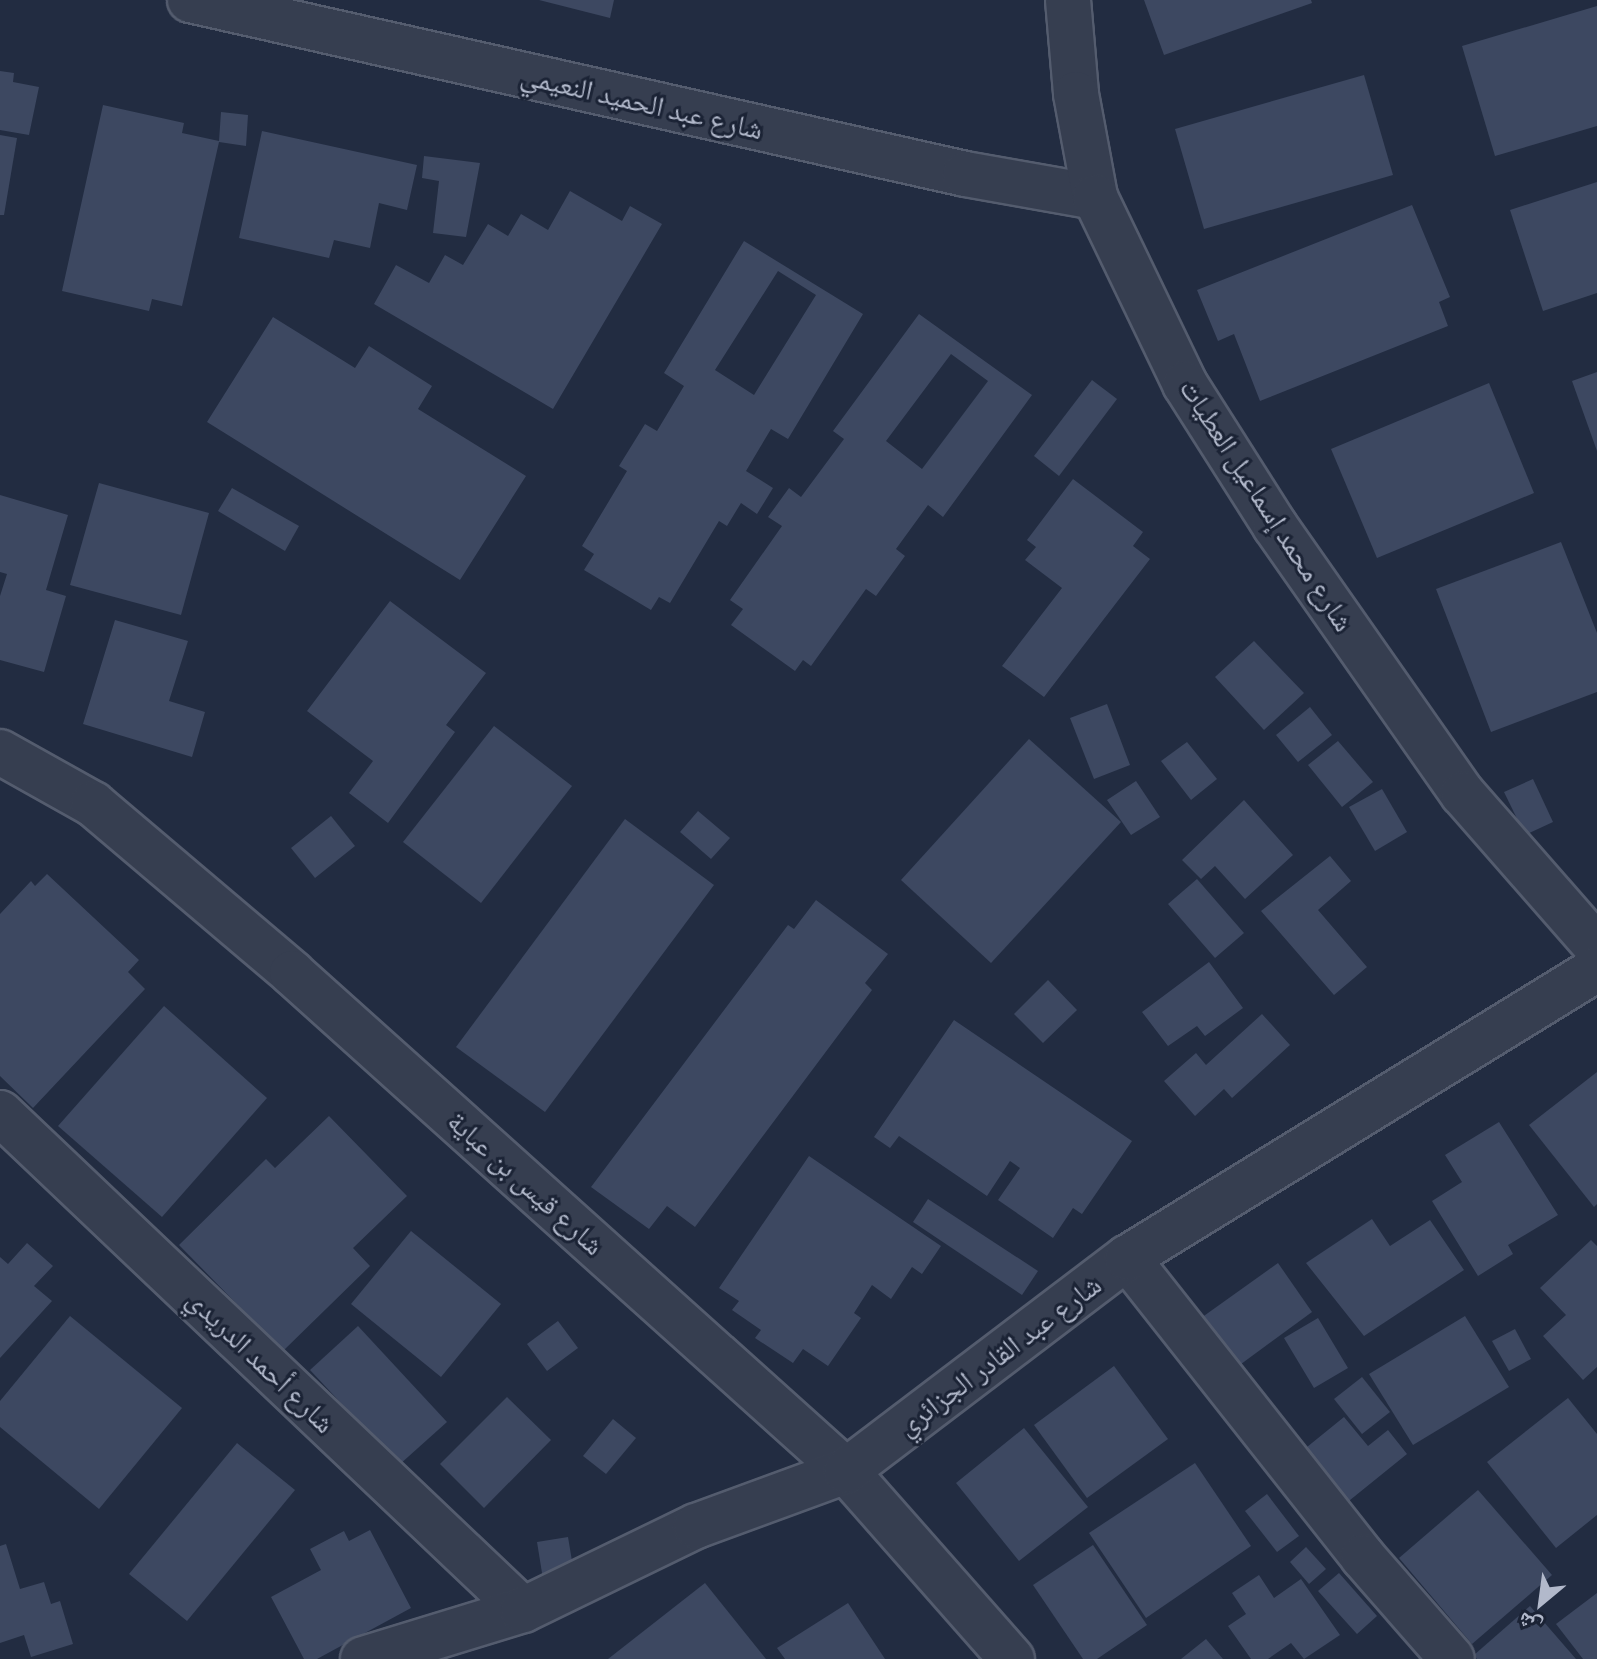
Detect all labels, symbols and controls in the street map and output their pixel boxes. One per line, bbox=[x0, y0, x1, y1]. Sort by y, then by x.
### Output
street label: شارع عبد الحميد النعيمي bbox=[518, 58, 766, 146]
street label: شارع محمد إسماعيل العطيات bbox=[1173, 373, 1361, 637]
street label: شارع قيس بن عباية bbox=[441, 1104, 611, 1262]
street label: شارع عبد القادر الجزائري bbox=[890, 1267, 1108, 1443]
street label: شارع أحمد الدريدي bbox=[180, 1282, 342, 1440]
north arrow bbox=[1501, 1563, 1581, 1643]
text: ش bbox=[1513, 1608, 1545, 1641]

